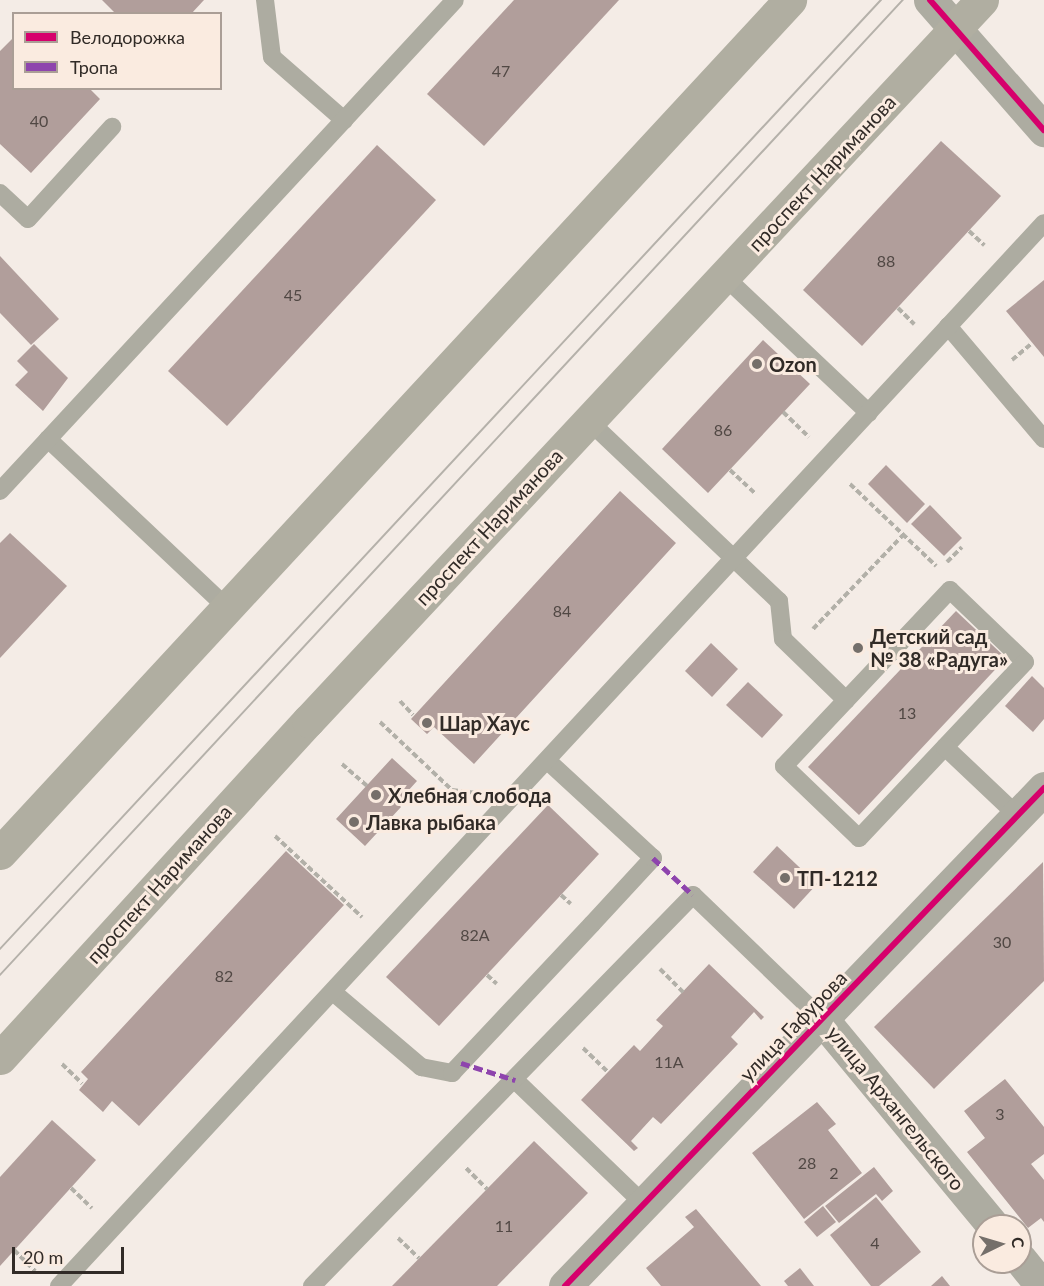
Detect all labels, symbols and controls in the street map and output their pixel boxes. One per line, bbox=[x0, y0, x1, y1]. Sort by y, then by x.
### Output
legend bbox=[12, 12, 222, 90]
text: Велодорожка bbox=[70, 26, 185, 48]
text: Тропа bbox=[70, 56, 118, 78]
house number: 47 bbox=[492, 61, 510, 81]
street label: проспект Нариманова bbox=[743, 90, 901, 256]
house number: 40 bbox=[30, 111, 48, 131]
house number: 88 bbox=[877, 251, 895, 271]
house number: 45 bbox=[284, 285, 302, 305]
place label: Ozon bbox=[769, 352, 817, 376]
marker: Ozon bbox=[750, 357, 764, 371]
house number: 86 bbox=[714, 420, 732, 440]
street label: проспект Нариманова bbox=[410, 444, 568, 610]
house number: 84 bbox=[553, 601, 571, 621]
place label: Детский сад № 38 «Радуга» bbox=[870, 624, 1008, 671]
marker: Детский сад № 38 «Радуга» bbox=[851, 641, 865, 655]
house number: 13 bbox=[898, 703, 916, 723]
place label: Шар Хаус bbox=[439, 711, 530, 735]
marker: Шар Хаус bbox=[420, 716, 434, 730]
place label: Хлебная слобода bbox=[388, 783, 551, 807]
marker: Хлебная слобода bbox=[369, 788, 383, 802]
street label: проспект Нариманова bbox=[82, 800, 236, 968]
place label: Лавка рыбака bbox=[366, 810, 496, 834]
marker: Лавка рыбака bbox=[347, 815, 361, 829]
place label: ТП-1212 bbox=[797, 866, 878, 890]
marker: ТП-1212 bbox=[778, 871, 792, 885]
house number: 82А bbox=[460, 925, 490, 945]
house number: 30 bbox=[993, 932, 1011, 952]
house number: 82 bbox=[215, 966, 233, 986]
street label: улица Гафурова bbox=[734, 966, 852, 1086]
street label: улица Архангельского bbox=[822, 1021, 970, 1195]
house number: 11А bbox=[654, 1052, 684, 1072]
house number: 3 bbox=[995, 1104, 1005, 1124]
house number: 28 bbox=[798, 1153, 816, 1173]
house number: 2 bbox=[829, 1163, 839, 1183]
north arrow bbox=[972, 1214, 1032, 1274]
house number: 11 bbox=[495, 1216, 513, 1236]
house number: 4 bbox=[870, 1233, 880, 1253]
scale bar bbox=[15, 1235, 128, 1273]
text: С bbox=[1009, 1236, 1028, 1249]
text: 20 m bbox=[23, 1246, 63, 1268]

